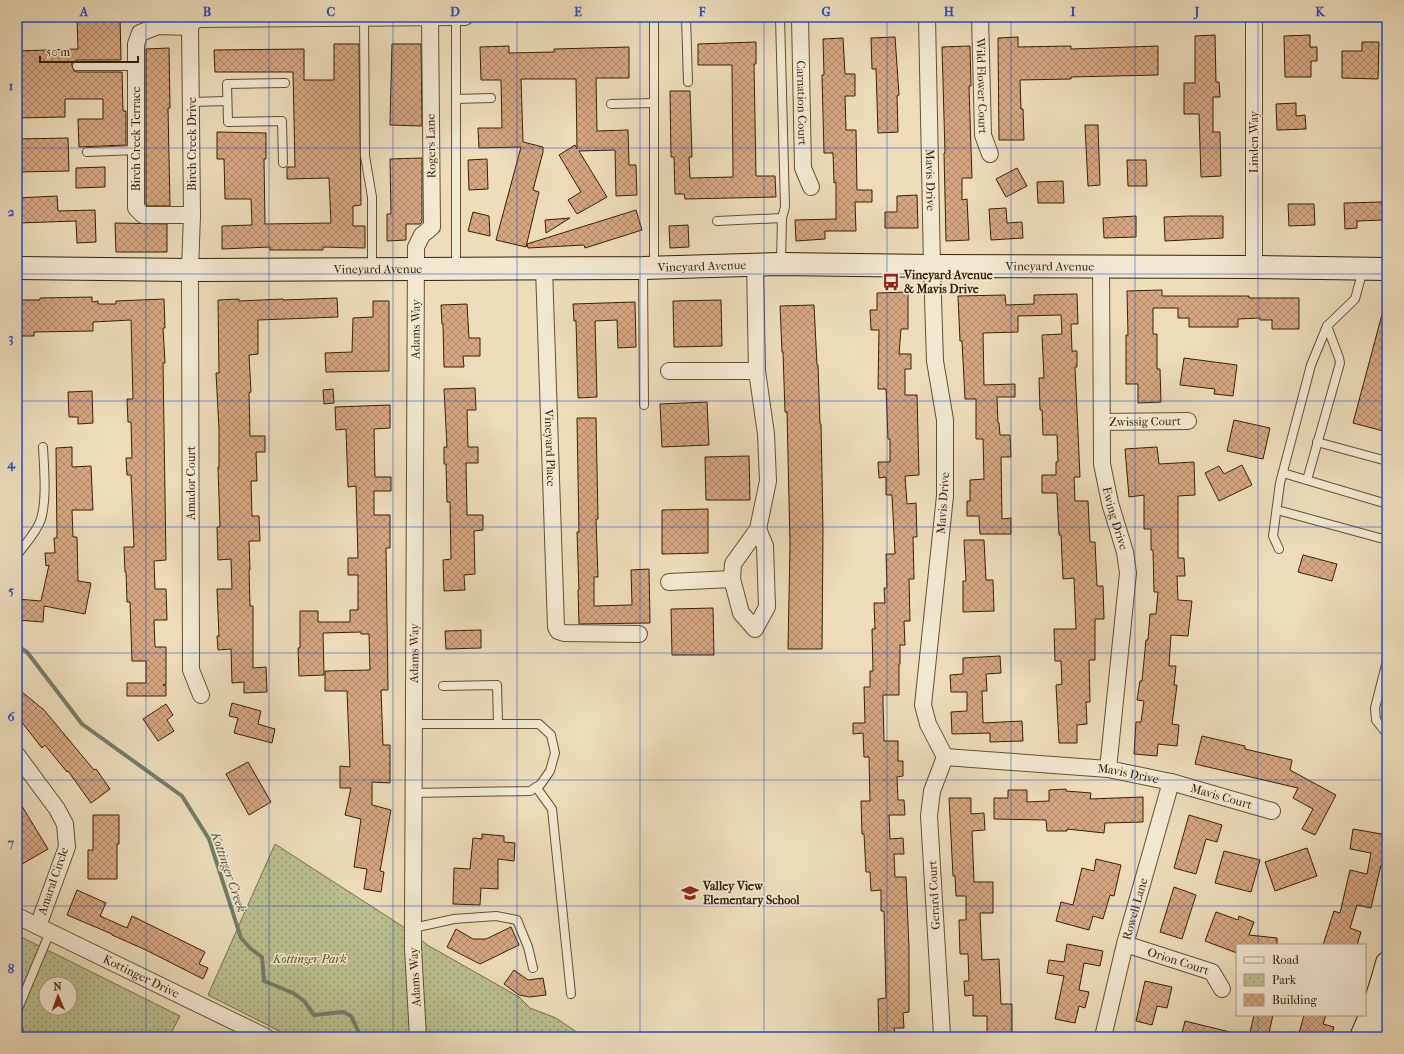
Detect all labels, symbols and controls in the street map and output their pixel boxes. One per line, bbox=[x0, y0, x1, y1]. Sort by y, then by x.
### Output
text: A bbox=[79, 4, 89, 19]
text: B bbox=[203, 4, 212, 19]
text: C bbox=[327, 4, 336, 19]
text: D bbox=[450, 4, 460, 19]
text: E bbox=[574, 4, 582, 19]
text: F bbox=[698, 4, 706, 19]
text: G bbox=[821, 4, 831, 19]
text: H bbox=[944, 4, 955, 19]
text: I bbox=[1070, 4, 1076, 19]
text: J bbox=[1193, 4, 1200, 20]
text: K bbox=[1315, 4, 1326, 19]
street label: Wild Flower Court bbox=[974, 37, 990, 135]
scale bar bbox=[40, 38, 138, 64]
text: 50 m bbox=[46, 45, 70, 59]
street label: Carnation Court bbox=[794, 60, 810, 146]
text: 1 bbox=[9, 78, 14, 93]
street label: Birch Creek Terrace bbox=[129, 87, 143, 191]
street label: Birch Creek Drive bbox=[185, 97, 199, 191]
street label: Linden Way bbox=[1247, 110, 1261, 173]
street label: Rogers Lane bbox=[423, 113, 439, 178]
street label: Mavis Drive bbox=[923, 149, 938, 211]
text: 2 bbox=[8, 204, 15, 219]
street label: Vineyard Avenue bbox=[656, 258, 747, 275]
street label: Vineyard Avenue bbox=[1005, 259, 1094, 274]
street label: Vineyard Avenue bbox=[333, 262, 422, 276]
place label: Vineyard Avenue & Mavis Drive bbox=[903, 268, 993, 296]
bus stop icon: Vineyard Avenue & Mavis Drive bbox=[881, 272, 901, 292]
street label: Adams Way bbox=[409, 299, 423, 360]
text: 3 bbox=[8, 330, 14, 346]
street label: Vineyard Place bbox=[542, 408, 558, 487]
street label: Zwissig Court bbox=[1109, 414, 1182, 429]
street label: Amador Court bbox=[184, 445, 198, 521]
text: 4 bbox=[6, 456, 16, 472]
street label: Mavis Drive bbox=[934, 471, 952, 535]
street label: Ewing Drive bbox=[1100, 486, 1131, 552]
text: 5 bbox=[8, 583, 14, 598]
street label: Adams Way bbox=[407, 623, 421, 684]
text: 6 bbox=[7, 709, 15, 724]
street label: Mavis Drive bbox=[1097, 761, 1160, 786]
street label: Mavis Court bbox=[1189, 781, 1254, 812]
water label: Kottinger Creek bbox=[208, 829, 250, 914]
text: 7 bbox=[7, 835, 15, 850]
street label: Amaral Circle bbox=[35, 845, 71, 918]
street label: Gerard Court bbox=[925, 859, 943, 930]
street label: Rowell Lane bbox=[1119, 876, 1150, 942]
place label: Valley View Elementary School bbox=[702, 879, 800, 908]
school or university icon: Valley View Elementary School bbox=[680, 883, 700, 903]
legend bbox=[1236, 944, 1366, 1016]
street label: Orion Court bbox=[1146, 945, 1212, 978]
street label: Adams Way bbox=[406, 946, 424, 1008]
street label: Kottinger Drive bbox=[101, 952, 182, 1001]
park label: Kottinger Park bbox=[272, 952, 347, 966]
text: Road bbox=[1272, 953, 1299, 967]
text: 8 bbox=[8, 961, 15, 976]
text: Park bbox=[1272, 973, 1297, 987]
north arrow bbox=[38, 976, 78, 1016]
text: N bbox=[53, 980, 63, 993]
text: Building bbox=[1272, 993, 1317, 1007]

